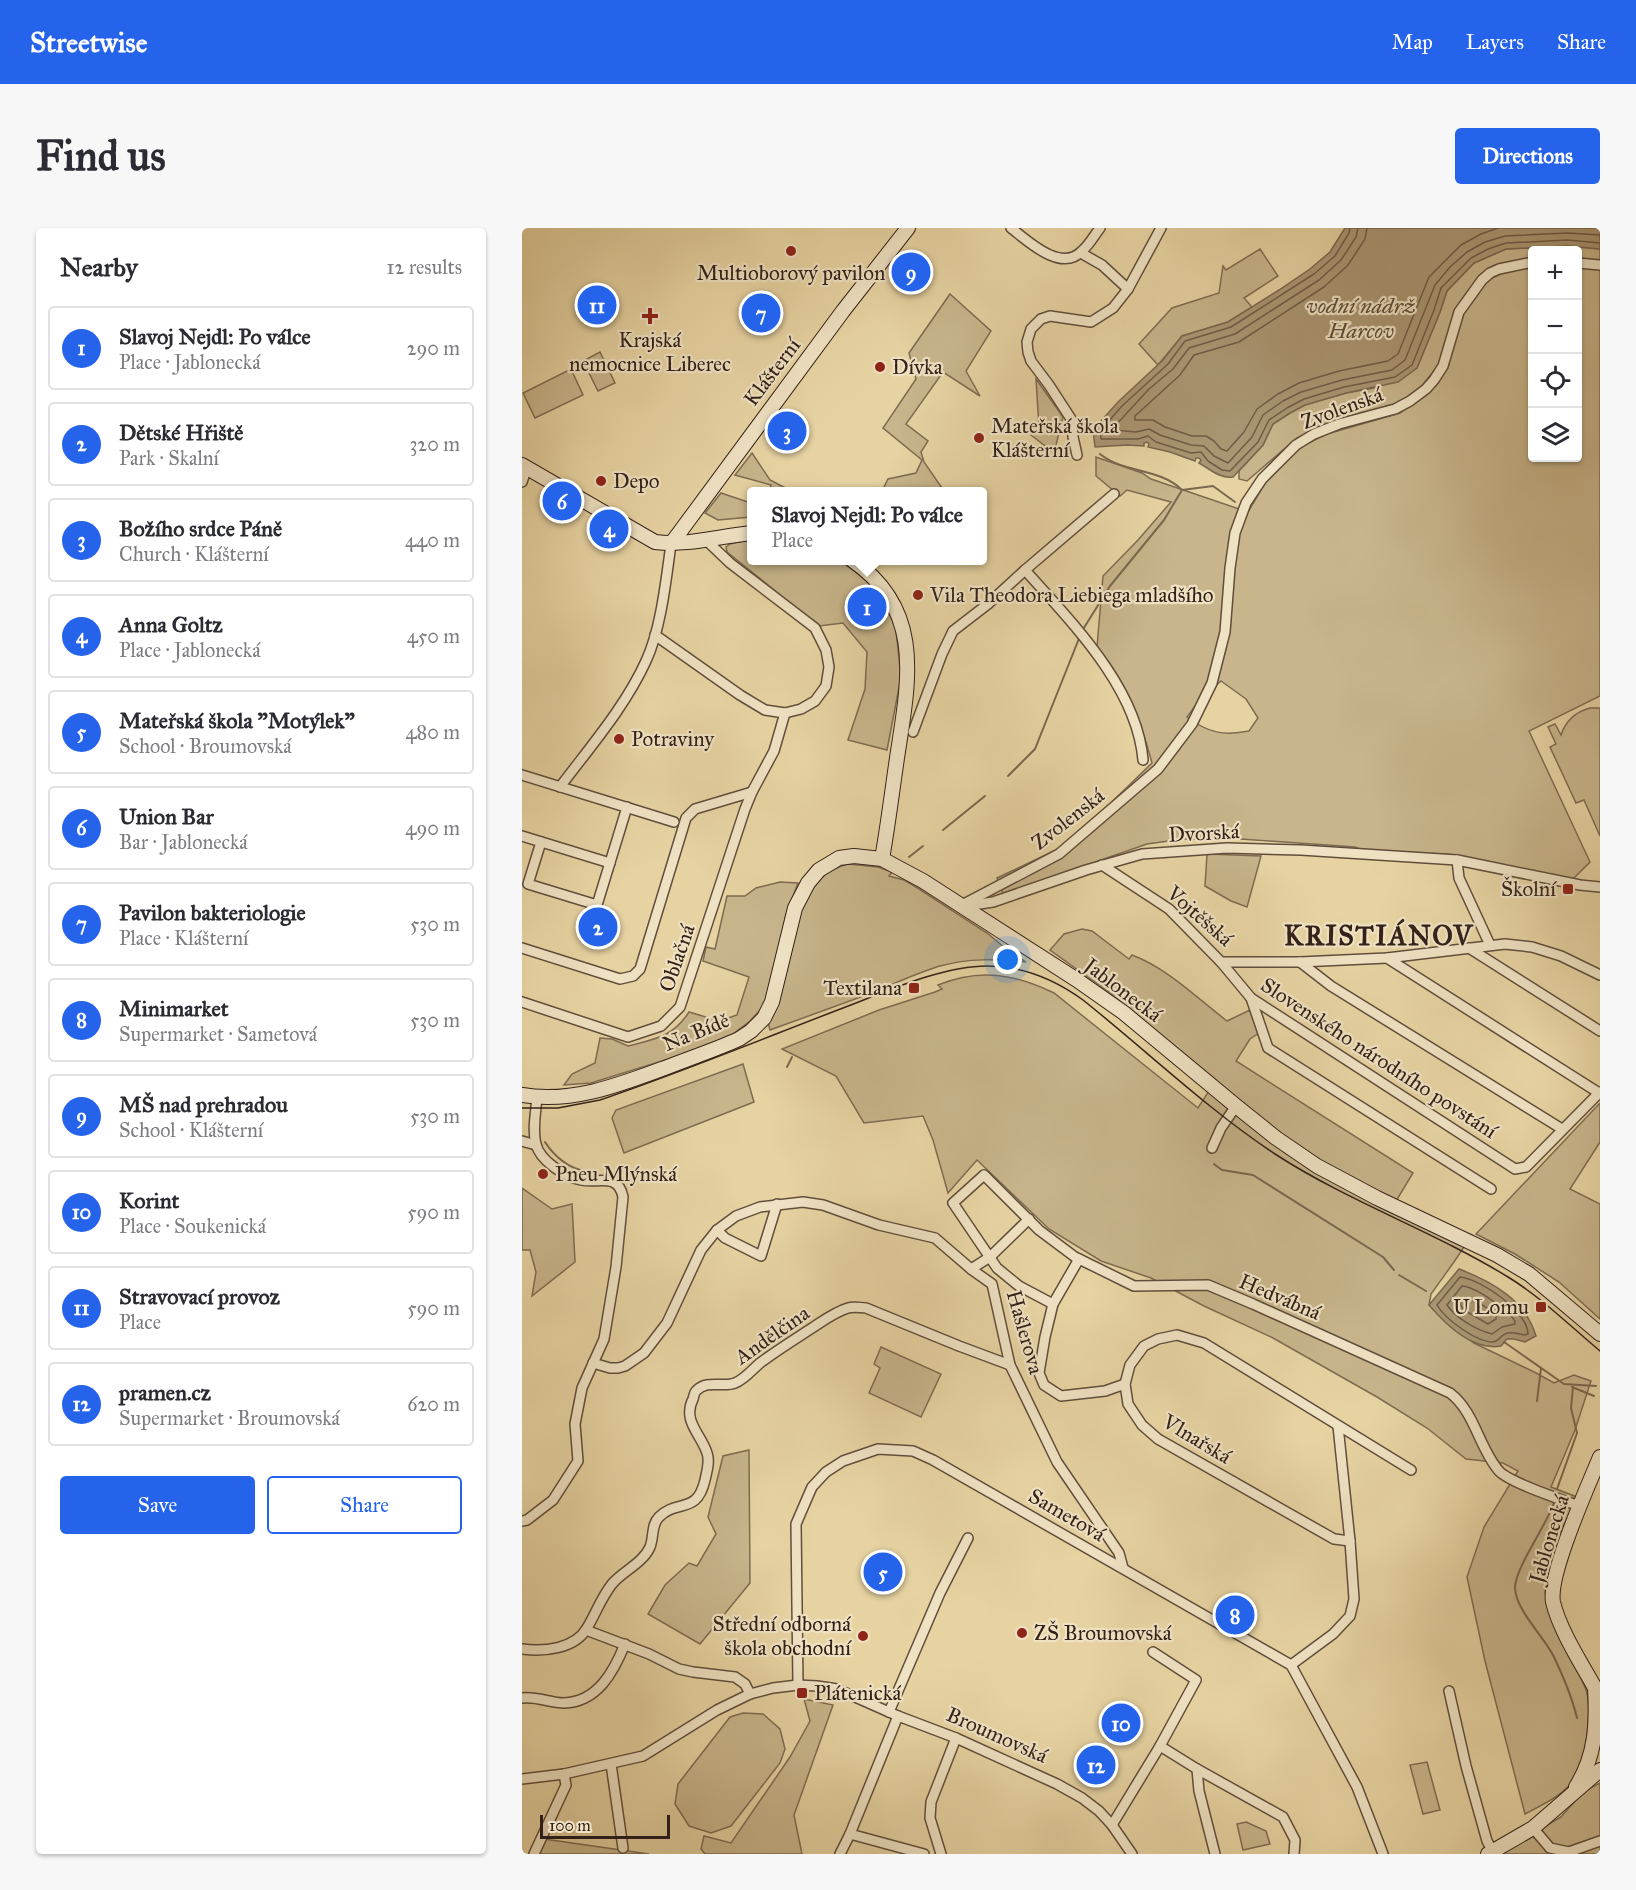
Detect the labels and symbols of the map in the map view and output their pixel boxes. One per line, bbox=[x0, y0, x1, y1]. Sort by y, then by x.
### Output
marker: Multioborový pavilon bbox=[784, 244, 798, 258]
pin: 9 bbox=[892, 250, 930, 294]
place label: Multioborový pavilon bbox=[697, 260, 885, 286]
pin: 11 bbox=[578, 282, 616, 328]
pin: 7 bbox=[742, 290, 780, 335]
water label: vodní nádrž Harcov bbox=[1306, 292, 1416, 344]
marker: Krajská nemocnice Liberec bbox=[641, 307, 659, 325]
place label: Krajská nemocnice Liberec bbox=[569, 327, 731, 377]
street label: Klášterní bbox=[738, 332, 807, 411]
place label: Dívka bbox=[892, 354, 943, 380]
marker: Dívka bbox=[873, 360, 887, 374]
street label: Zvolenská bbox=[1298, 381, 1387, 435]
pin: 3 bbox=[768, 408, 806, 454]
place label: Mateřská škola Klášterní bbox=[991, 413, 1119, 463]
marker: Mateřská škola Klášterní bbox=[972, 431, 986, 445]
place label: Depo bbox=[613, 468, 660, 494]
marker: Depo bbox=[594, 474, 608, 488]
pin: 6 bbox=[542, 478, 582, 524]
pin: 4 bbox=[590, 506, 628, 552]
place label: Vila Theodora Liebiega mladšího bbox=[929, 582, 1214, 608]
pin: 1 bbox=[848, 584, 886, 629]
marker: Vila Theodora Liebiega mladšího bbox=[911, 588, 925, 602]
place label: Potraviny bbox=[631, 726, 715, 752]
marker: Potraviny bbox=[612, 732, 626, 746]
street label: Zvolenská bbox=[1026, 782, 1110, 855]
street label: Dvorská bbox=[1168, 818, 1240, 848]
place label: Školní bbox=[1501, 876, 1557, 902]
street label: Vojtěšská bbox=[1161, 880, 1238, 952]
marker: Školní bbox=[1561, 882, 1575, 896]
pin: 2 bbox=[578, 904, 618, 950]
district label: KRISTIÁNOV bbox=[1284, 918, 1475, 952]
street label: Oblačná bbox=[653, 921, 701, 995]
your location bbox=[993, 945, 1022, 974]
street label: Jablonecká bbox=[1077, 951, 1167, 1028]
street label: Slovenského národního povstání bbox=[1256, 972, 1503, 1145]
place label: Textilana bbox=[823, 975, 902, 1001]
marker: Textilana bbox=[907, 981, 921, 995]
street label: Na Bídě bbox=[659, 1007, 733, 1057]
place label: Pneu Mlýnská bbox=[555, 1161, 677, 1187]
marker: Pneu Mlýnská bbox=[536, 1167, 550, 1181]
street label: Hedvábná bbox=[1235, 1268, 1325, 1326]
street label: Hašlerova bbox=[1001, 1287, 1049, 1377]
place label: U Lomu bbox=[1453, 1294, 1529, 1320]
street label: Andělčina bbox=[729, 1300, 814, 1371]
marker: U Lomu bbox=[1534, 1300, 1548, 1314]
street label: Vlnařská bbox=[1157, 1408, 1236, 1470]
street label: Sametová bbox=[1024, 1483, 1110, 1547]
street label: Jablonecká bbox=[1523, 1492, 1575, 1588]
pin: 5 bbox=[864, 1550, 902, 1594]
pin: 8 bbox=[1216, 1592, 1254, 1638]
place label: Střední odborná škola obchodní bbox=[713, 1611, 852, 1661]
place label: ZŠ Broumovská bbox=[1034, 1620, 1172, 1646]
marker: ZŠ Broumovská bbox=[1015, 1626, 1029, 1640]
marker: Střední odborná škola obchodní bbox=[856, 1629, 870, 1643]
place label: Plátenická bbox=[814, 1680, 901, 1706]
marker: Plátenická bbox=[795, 1686, 809, 1700]
pin: 10 bbox=[1102, 1700, 1140, 1746]
street label: Broumovská bbox=[942, 1701, 1052, 1769]
pin: 12 bbox=[1076, 1742, 1116, 1788]
scale bar bbox=[540, 1812, 670, 1840]

